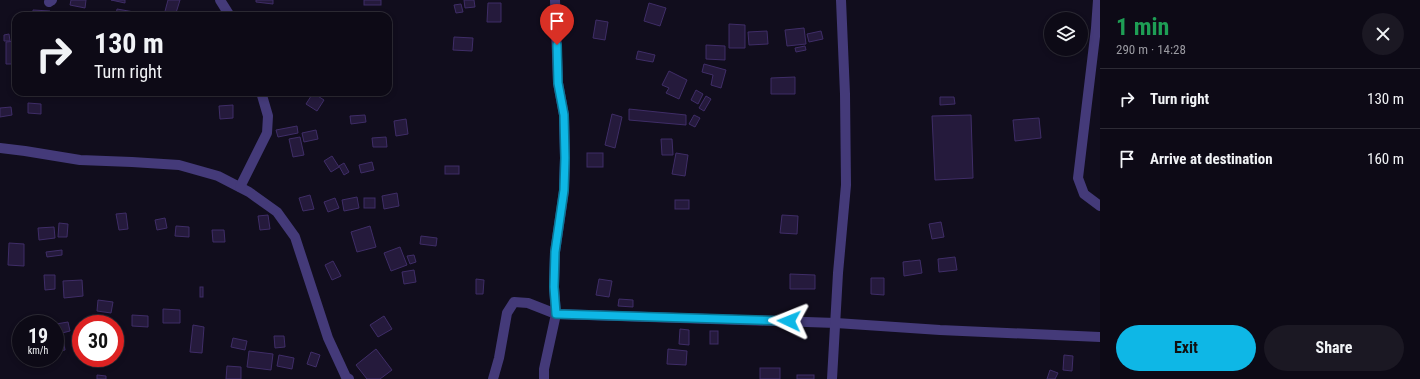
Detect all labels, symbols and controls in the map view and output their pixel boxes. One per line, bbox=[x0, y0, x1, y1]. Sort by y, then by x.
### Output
pin bbox=[540, 4, 574, 45]
icon: arrive bbox=[546, 10, 568, 32]
map controls bbox=[1044, 12, 1088, 56]
button: layers bbox=[1044, 12, 1088, 56]
text: 1 min bbox=[1116, 13, 1169, 41]
button: close bbox=[1362, 13, 1404, 55]
text: 130 m bbox=[94, 27, 164, 60]
icon: right bbox=[28, 28, 80, 80]
text: 290 m · 14:28 bbox=[1116, 42, 1186, 57]
text: Turn right bbox=[94, 61, 162, 82]
icon: right bbox=[1116, 88, 1138, 110]
text: Turn right bbox=[1150, 90, 1209, 108]
text: 130 m bbox=[1367, 90, 1404, 108]
icon: arrive bbox=[1116, 148, 1138, 170]
text: Arrive at destination bbox=[1150, 150, 1273, 168]
text: 160 m bbox=[1367, 150, 1404, 168]
position arrow bbox=[768, 300, 810, 342]
speed limit sign: 30 bbox=[72, 315, 124, 367]
text: 19 bbox=[28, 324, 48, 348]
button: Exit bbox=[1116, 325, 1256, 371]
button: Share bbox=[1264, 325, 1404, 371]
text: km/h bbox=[28, 345, 48, 356]

